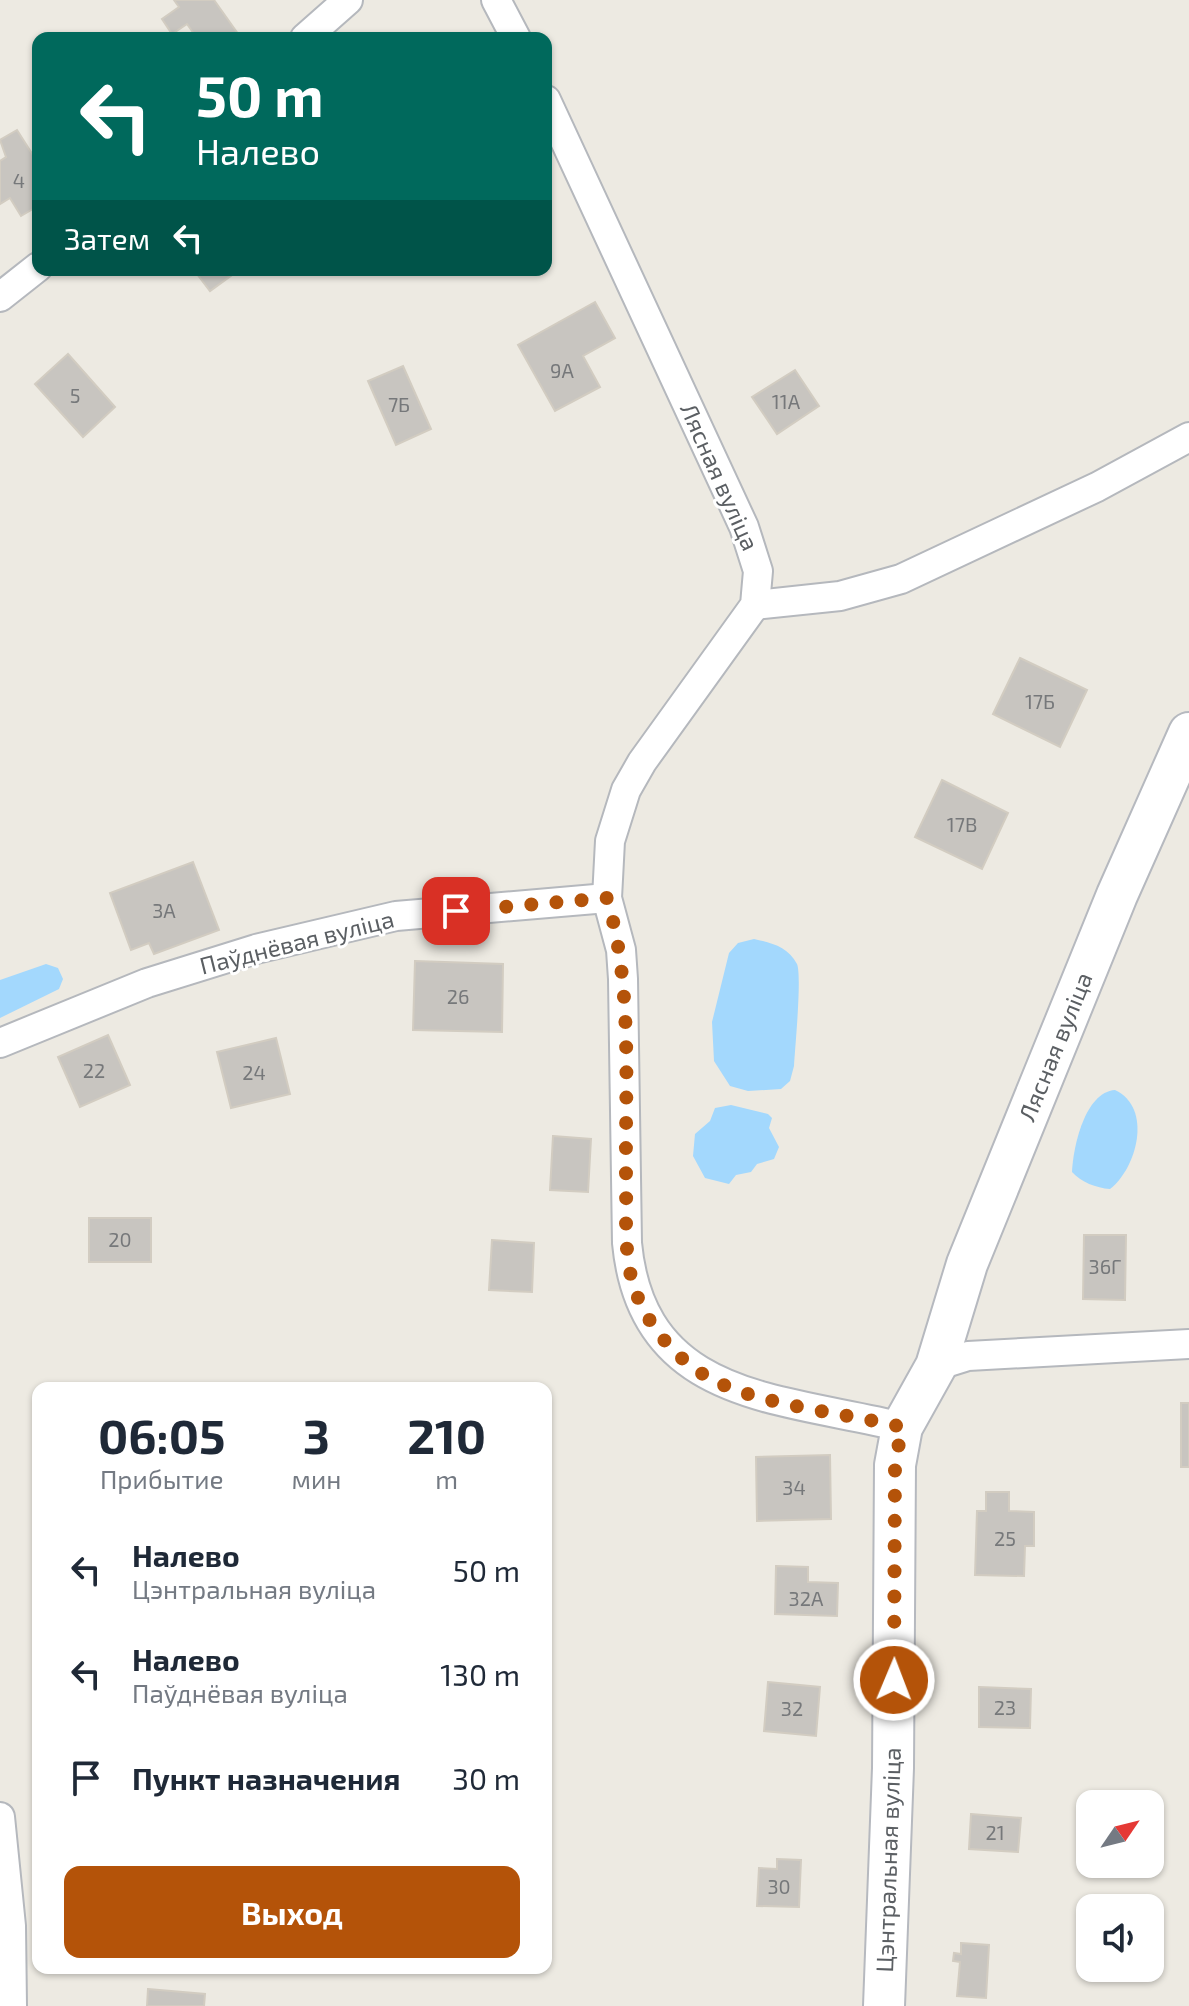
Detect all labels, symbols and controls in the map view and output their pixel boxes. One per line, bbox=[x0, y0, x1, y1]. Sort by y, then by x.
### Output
text: 50 m bbox=[196, 61, 324, 128]
icon: left bbox=[64, 64, 168, 168]
text: Налево bbox=[196, 129, 320, 172]
house number: 4 bbox=[13, 168, 25, 192]
icon: left bbox=[166, 216, 210, 260]
text: Затем bbox=[64, 220, 150, 256]
house number: 9А bbox=[550, 358, 574, 382]
house number: 5 bbox=[70, 383, 80, 407]
house number: 11А bbox=[772, 389, 801, 413]
house number: 7Б bbox=[388, 392, 410, 416]
street label: Лясная вуліца bbox=[674, 398, 766, 555]
house number: 17Б bbox=[1025, 689, 1055, 713]
house number: 17В bbox=[947, 812, 977, 836]
pin bbox=[422, 877, 490, 945]
icon: arrive bbox=[434, 889, 478, 933]
house number: 3А bbox=[152, 898, 176, 922]
street label: Паўднёвая вуліца bbox=[196, 903, 397, 981]
street label: Лясная вуліца bbox=[1012, 968, 1099, 1126]
house number: 26 bbox=[447, 984, 469, 1008]
house number: 22 bbox=[83, 1058, 105, 1082]
house number: 24 bbox=[242, 1060, 266, 1084]
house number: 20 bbox=[108, 1227, 132, 1251]
house number: 36Г bbox=[1089, 1254, 1121, 1278]
text: 06:05 bbox=[98, 1406, 226, 1464]
text: 3 bbox=[303, 1406, 330, 1464]
text: 210 bbox=[407, 1406, 486, 1464]
text: Прибытие bbox=[100, 1463, 224, 1494]
text: мин bbox=[291, 1463, 341, 1494]
text: m bbox=[435, 1463, 458, 1494]
house number: 34 bbox=[782, 1475, 806, 1499]
house number: 25 bbox=[994, 1526, 1016, 1550]
text: Налево bbox=[132, 1537, 240, 1573]
icon: left bbox=[64, 1548, 108, 1592]
text: 50 m bbox=[453, 1552, 520, 1588]
text: Цэнтральная вуліца bbox=[132, 1573, 376, 1604]
house number: 32А bbox=[789, 1586, 824, 1610]
position arrow bbox=[852, 1638, 936, 1722]
text: Налево bbox=[132, 1641, 240, 1677]
icon: left bbox=[64, 1652, 108, 1696]
text: 130 m bbox=[440, 1656, 520, 1692]
text: Паўднёвая вуліца bbox=[132, 1677, 348, 1708]
house number: 23 bbox=[994, 1695, 1016, 1719]
house number: 32 bbox=[781, 1696, 803, 1720]
street label: Цэнтральная вуліца bbox=[869, 1747, 907, 1973]
icon: arrive bbox=[64, 1756, 108, 1800]
text: Пункт назначения bbox=[132, 1760, 400, 1796]
text: 30 m bbox=[452, 1760, 520, 1796]
north arrow bbox=[1076, 1790, 1164, 1878]
map controls bbox=[1076, 1790, 1164, 1982]
house number: 21 bbox=[985, 1820, 1005, 1844]
button: Выход bbox=[64, 1866, 520, 1958]
house number: 30 bbox=[767, 1874, 791, 1898]
button: sound bbox=[1076, 1894, 1164, 1982]

